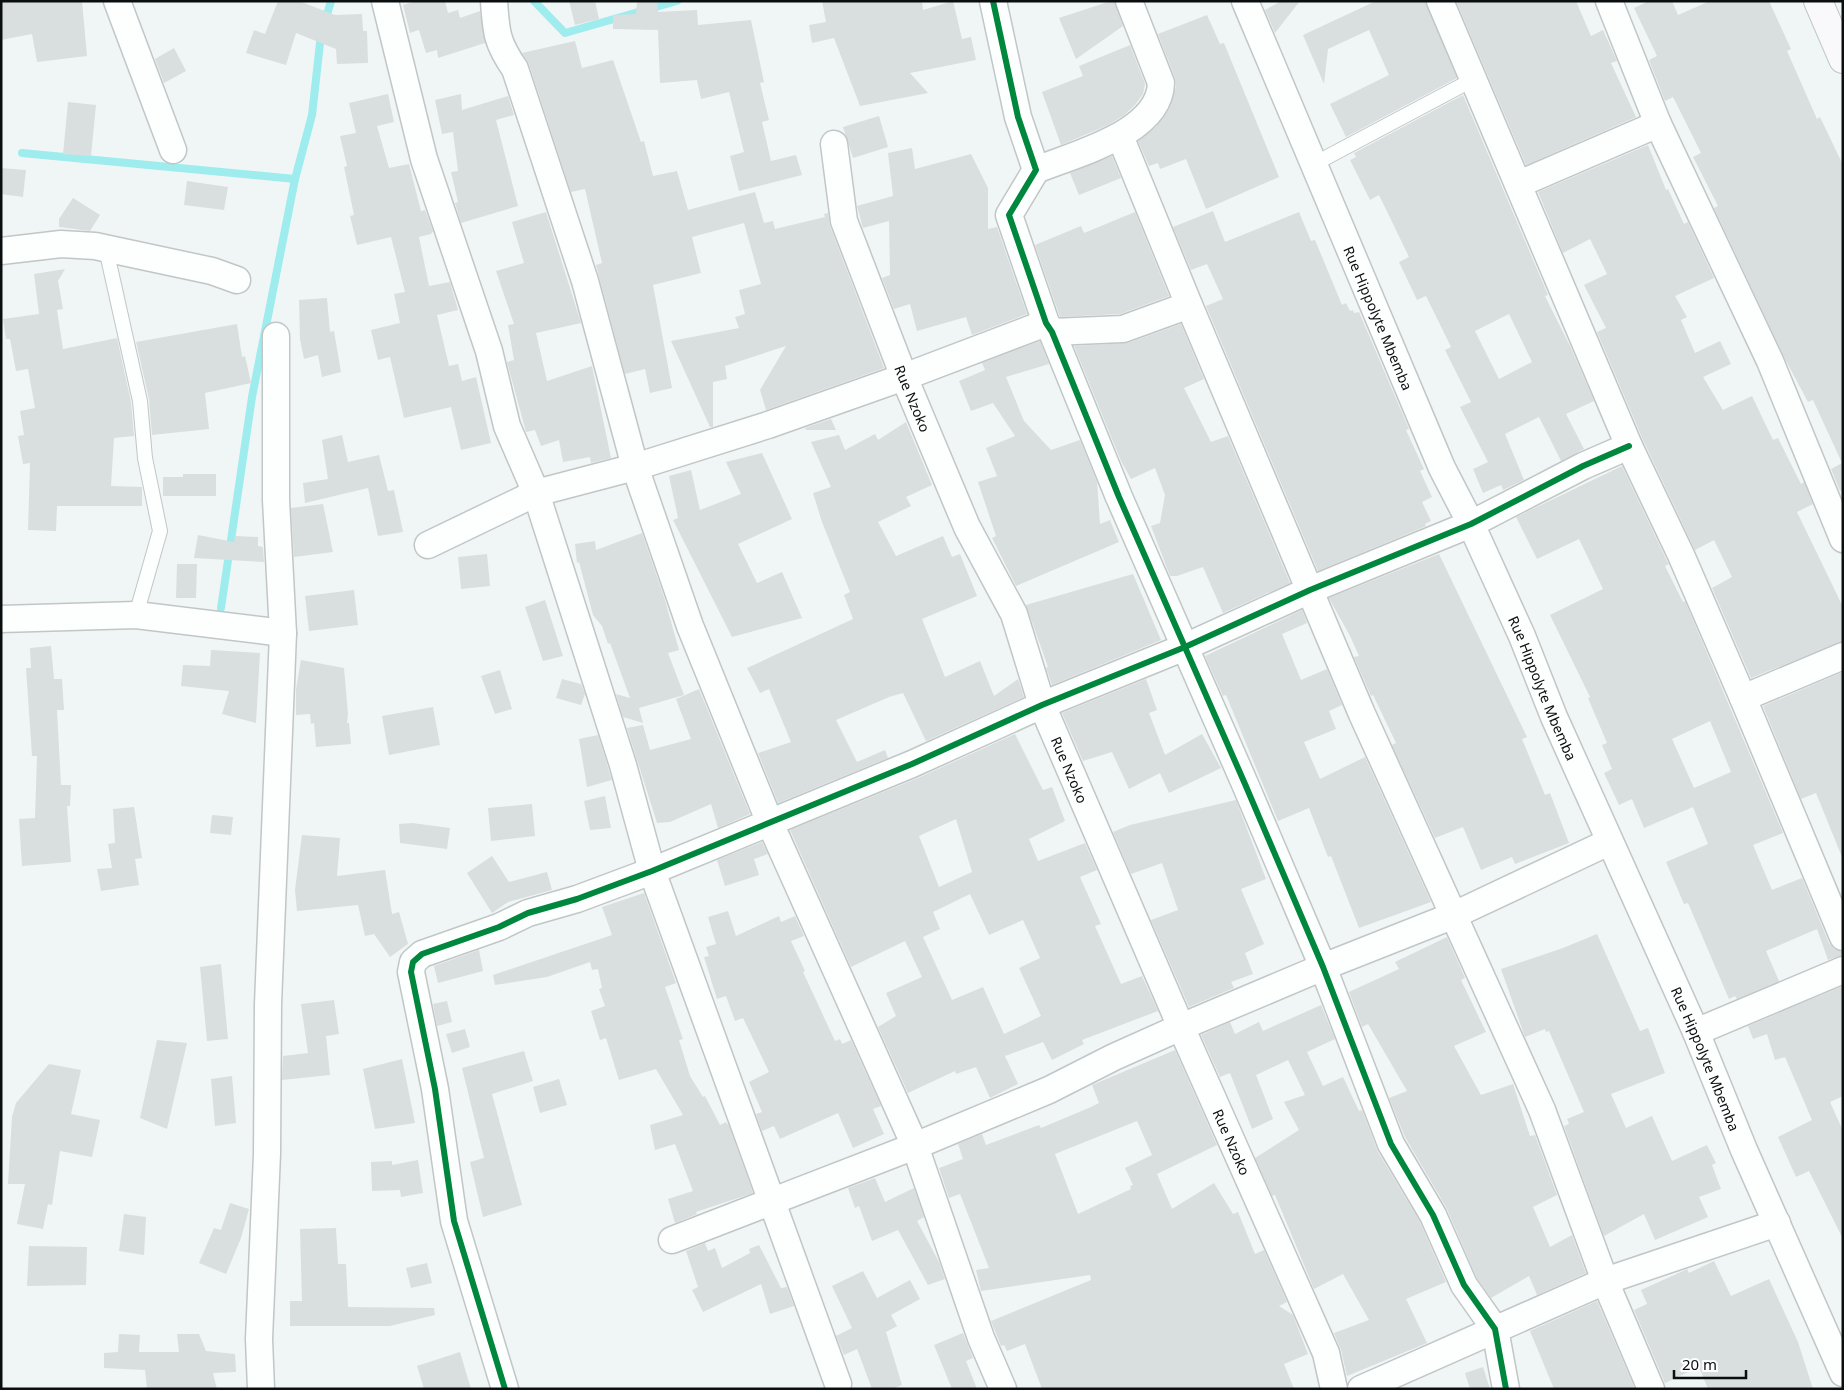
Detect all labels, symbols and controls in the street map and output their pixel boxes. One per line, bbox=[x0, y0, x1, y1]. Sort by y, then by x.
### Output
street label: Rue Hippolyte Mbemba bbox=[1340, 243, 1418, 393]
street label: Rue Nzoko bbox=[891, 362, 935, 435]
street label: Rue Hippolyte Mbemba bbox=[1504, 613, 1582, 763]
street label: Rue Nzoko bbox=[1047, 733, 1093, 806]
street label: Rue Hippolyte Mbemba bbox=[1667, 983, 1745, 1134]
street label: Rue Nzoko bbox=[1209, 1106, 1255, 1178]
scale bar bbox=[1674, 1348, 1746, 1380]
text: 20 m bbox=[1682, 1354, 1717, 1374]

